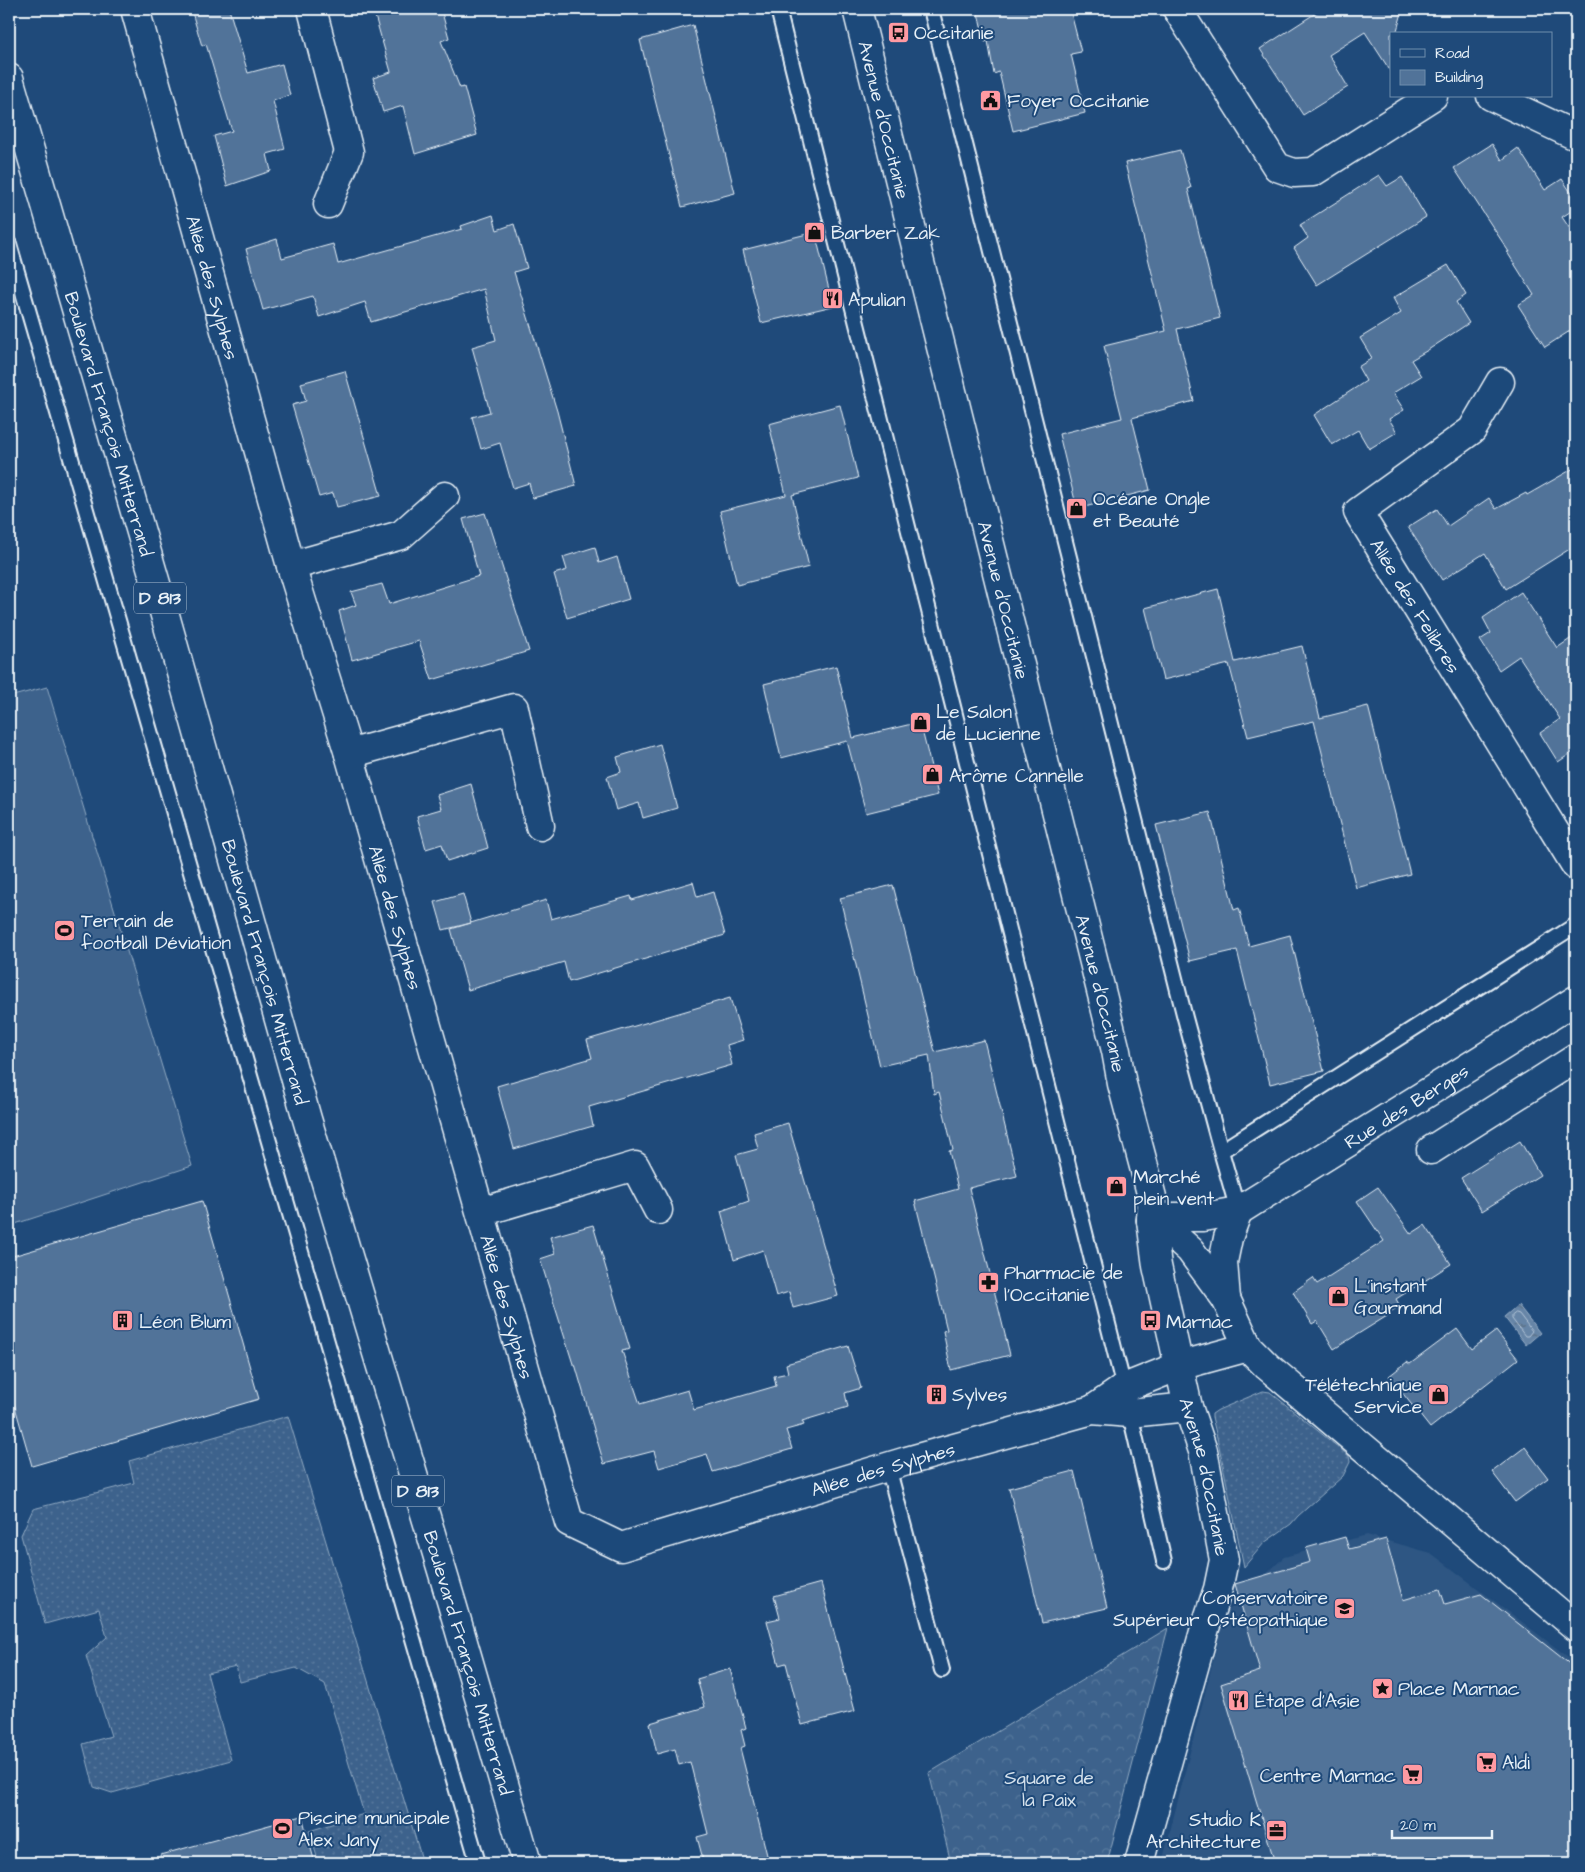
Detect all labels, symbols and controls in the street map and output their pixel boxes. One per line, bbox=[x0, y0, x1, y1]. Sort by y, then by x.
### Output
bus stop icon: Occitanie bbox=[886, 20, 910, 44]
place label: Occitanie bbox=[914, 20, 994, 47]
legend bbox=[1390, 32, 1552, 98]
street label: Avenue d'Occitanie bbox=[850, 38, 916, 202]
text: Road bbox=[1435, 43, 1470, 64]
text: Building bbox=[1435, 67, 1483, 89]
public building icon: Foyer Occitanie bbox=[979, 88, 1003, 112]
place label: Foyer Occitanie bbox=[1007, 88, 1149, 116]
street label: Allée des Sylphes bbox=[178, 212, 245, 363]
shop icon: Barber Zak bbox=[803, 220, 827, 244]
place label: Barber Zak bbox=[831, 220, 940, 247]
restaurant icon: Apulian bbox=[820, 287, 844, 311]
place label: Apulian bbox=[848, 287, 905, 314]
street label: Boulevard François Mitterrand bbox=[57, 289, 159, 560]
place label: Océane Ongle et Beauté bbox=[1093, 486, 1210, 535]
shop icon: Océane Ongle et Beauté bbox=[1065, 497, 1089, 521]
street label: Avenue d'Occitanie bbox=[970, 519, 1035, 682]
street label: Allée des Felibres bbox=[1363, 534, 1466, 679]
road number: D 813 bbox=[134, 582, 186, 614]
place label: Le Salon de Lucienne bbox=[936, 699, 1041, 748]
shop icon: Le Salon de Lucienne bbox=[908, 710, 932, 734]
shop icon: Arôme Cannelle bbox=[921, 763, 945, 787]
place label: Arôme Cannelle bbox=[949, 763, 1084, 790]
street label: Boulevard François Mitterrand bbox=[214, 837, 314, 1108]
street label: Allée des Sylphes bbox=[361, 842, 428, 993]
place label: Terrain de football Déviation bbox=[81, 908, 231, 957]
street label: Avenue d'Occitanie bbox=[1068, 912, 1132, 1075]
sports icon: Terrain de football Déviation bbox=[53, 919, 77, 943]
street label: Rue des Berges bbox=[1340, 1058, 1474, 1156]
place label: Marché plein vent bbox=[1133, 1164, 1214, 1213]
shop icon: Marché plein vent bbox=[1105, 1175, 1129, 1199]
street label: Allée des Sylphes bbox=[472, 1232, 539, 1382]
place label: Pharmacie de l'Occitanie bbox=[1004, 1260, 1123, 1309]
pharmacy icon: Pharmacie de l'Occitanie bbox=[976, 1271, 1000, 1295]
place label: L'instant Gourmand bbox=[1354, 1273, 1442, 1322]
shop icon: L'instant Gourmand bbox=[1326, 1284, 1350, 1308]
building icon: Léon Blum bbox=[111, 1309, 135, 1333]
place label: Léon Blum bbox=[139, 1309, 231, 1336]
bus stop icon: Marnac bbox=[1138, 1309, 1162, 1333]
place label: Marnac bbox=[1166, 1309, 1233, 1336]
place label: Télétechnique Service bbox=[1305, 1372, 1422, 1421]
building icon: Sylves bbox=[924, 1382, 948, 1406]
place label: Sylves bbox=[952, 1382, 1007, 1410]
shop icon: Télétechnique Service bbox=[1426, 1383, 1450, 1407]
street label: Avenue d'Occitanie bbox=[1171, 1396, 1235, 1558]
street label: Allée des Sylphes bbox=[808, 1436, 958, 1504]
road number: D 813 bbox=[392, 1475, 444, 1506]
street label: Boulevard François Mitterrand bbox=[416, 1528, 519, 1799]
place label: Conservatoire Supérieur Ostéopathique bbox=[1113, 1585, 1328, 1634]
school or university icon: Conservatoire Supérieur Ostéopathique bbox=[1332, 1596, 1356, 1620]
place icon: Place Marnac bbox=[1370, 1676, 1394, 1700]
place label: Place Marnac bbox=[1398, 1676, 1520, 1703]
restaurant icon: Étape d'Asie bbox=[1227, 1688, 1251, 1712]
place label: Étape d'Asie bbox=[1255, 1688, 1360, 1715]
supermarket icon: Aldi bbox=[1474, 1750, 1498, 1774]
place label: Aldi bbox=[1502, 1750, 1530, 1777]
place label: Centre Marnac bbox=[1260, 1763, 1396, 1790]
supermarket icon: Centre Marnac bbox=[1400, 1763, 1424, 1787]
park label: Square de la Paix bbox=[1004, 1765, 1094, 1814]
place label: Piscine municipale Alex Jany bbox=[298, 1805, 450, 1855]
place label: Studio K Architecture bbox=[1146, 1807, 1261, 1856]
scale bar bbox=[1392, 1807, 1492, 1839]
text: 20 m bbox=[1400, 1815, 1436, 1836]
sports icon: Piscine municipale Alex Jany bbox=[270, 1816, 294, 1840]
office icon: Studio K Architecture bbox=[1265, 1818, 1289, 1842]

